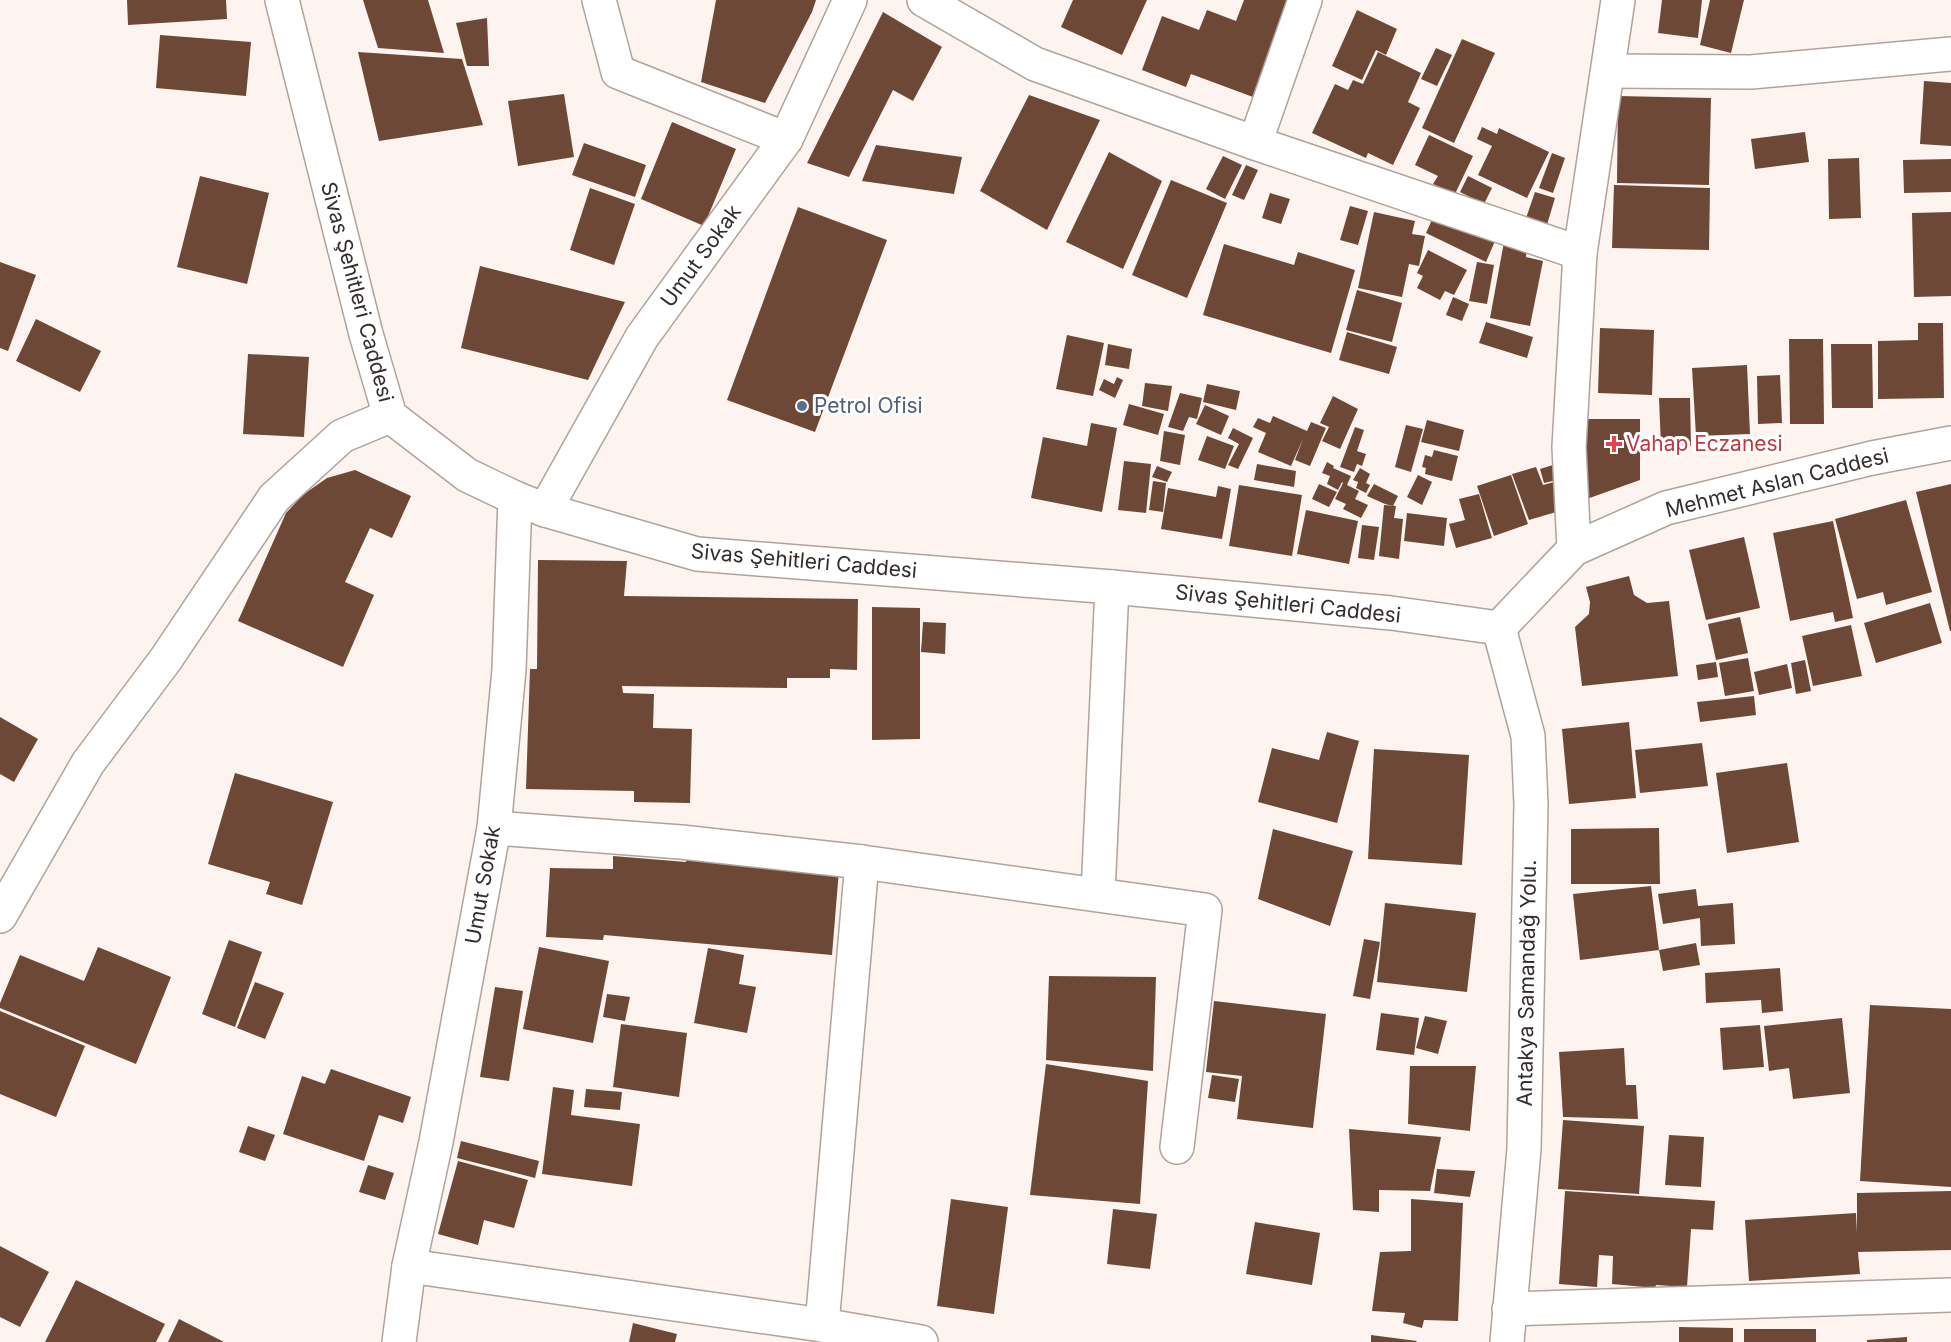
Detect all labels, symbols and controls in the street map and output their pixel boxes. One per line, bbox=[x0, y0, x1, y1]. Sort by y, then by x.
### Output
street label: Sivas Şehitleri Caddesi bbox=[316, 179, 399, 405]
street label: Umut Sokak bbox=[655, 199, 746, 312]
place label: Petrol Ofisi bbox=[814, 393, 923, 418]
marker: Petrol Ofisi bbox=[795, 399, 809, 413]
place label: Vahap Eczanesi bbox=[1626, 431, 1783, 456]
marker: Vahap Eczanesi bbox=[1607, 437, 1621, 451]
street label: Mehmet Aslan Caddesi bbox=[1663, 443, 1891, 522]
street label: Sivas Şehitleri Caddesi bbox=[690, 538, 918, 583]
street label: Sivas Şehitleri Caddesi bbox=[1174, 579, 1402, 628]
street label: Umut Sokak bbox=[460, 823, 505, 946]
street label: Antakya Samandağ Yolu. bbox=[1512, 859, 1541, 1107]

